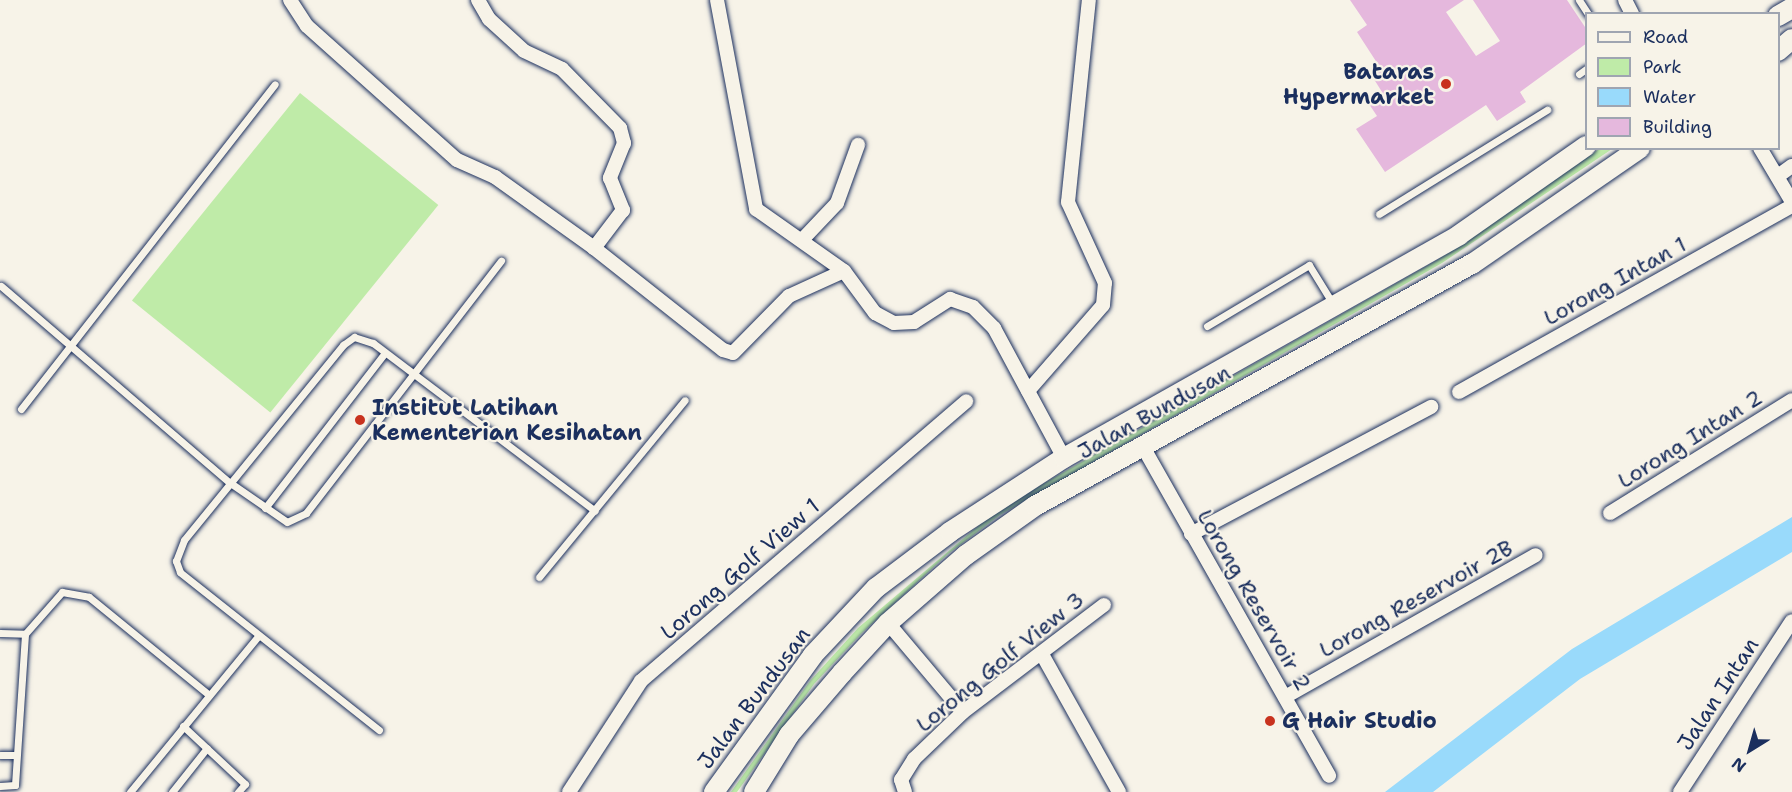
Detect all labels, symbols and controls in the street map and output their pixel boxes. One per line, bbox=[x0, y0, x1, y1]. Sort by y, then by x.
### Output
legend bbox=[1585, 12, 1780, 150]
text: Road bbox=[1643, 25, 1688, 49]
text: Park bbox=[1643, 55, 1682, 79]
place label: Bataras Hypermarket bbox=[1283, 58, 1434, 110]
marker: Bataras Hypermarket bbox=[1439, 77, 1453, 91]
text: Water bbox=[1643, 85, 1696, 109]
text: Building bbox=[1643, 115, 1712, 139]
street label: Lorong Intan 1 bbox=[1539, 231, 1691, 331]
street label: Jalan Bundusan bbox=[1073, 359, 1235, 465]
street label: Lorong Intan 2 bbox=[1613, 384, 1767, 494]
place label: Institut Latihan Kementerian Kesihatan bbox=[372, 394, 642, 446]
marker: Institut Latihan Kementerian Kesihatan bbox=[353, 413, 367, 427]
street label: Lorong Golf View 1 bbox=[655, 493, 825, 645]
street label: Lorong Reservoir 2 bbox=[1191, 505, 1317, 695]
street label: Lorong Reservoir 2B bbox=[1315, 535, 1517, 663]
street label: Lorong Golf View 3 bbox=[911, 586, 1089, 738]
street label: Jalan Bundusan bbox=[692, 622, 816, 774]
street label: Jalan Intan bbox=[1672, 633, 1764, 755]
place label: G Hair Studio bbox=[1282, 708, 1437, 734]
marker: G Hair Studio bbox=[1263, 714, 1277, 728]
north arrow bbox=[1720, 720, 1780, 780]
text: N bbox=[1727, 753, 1750, 777]

